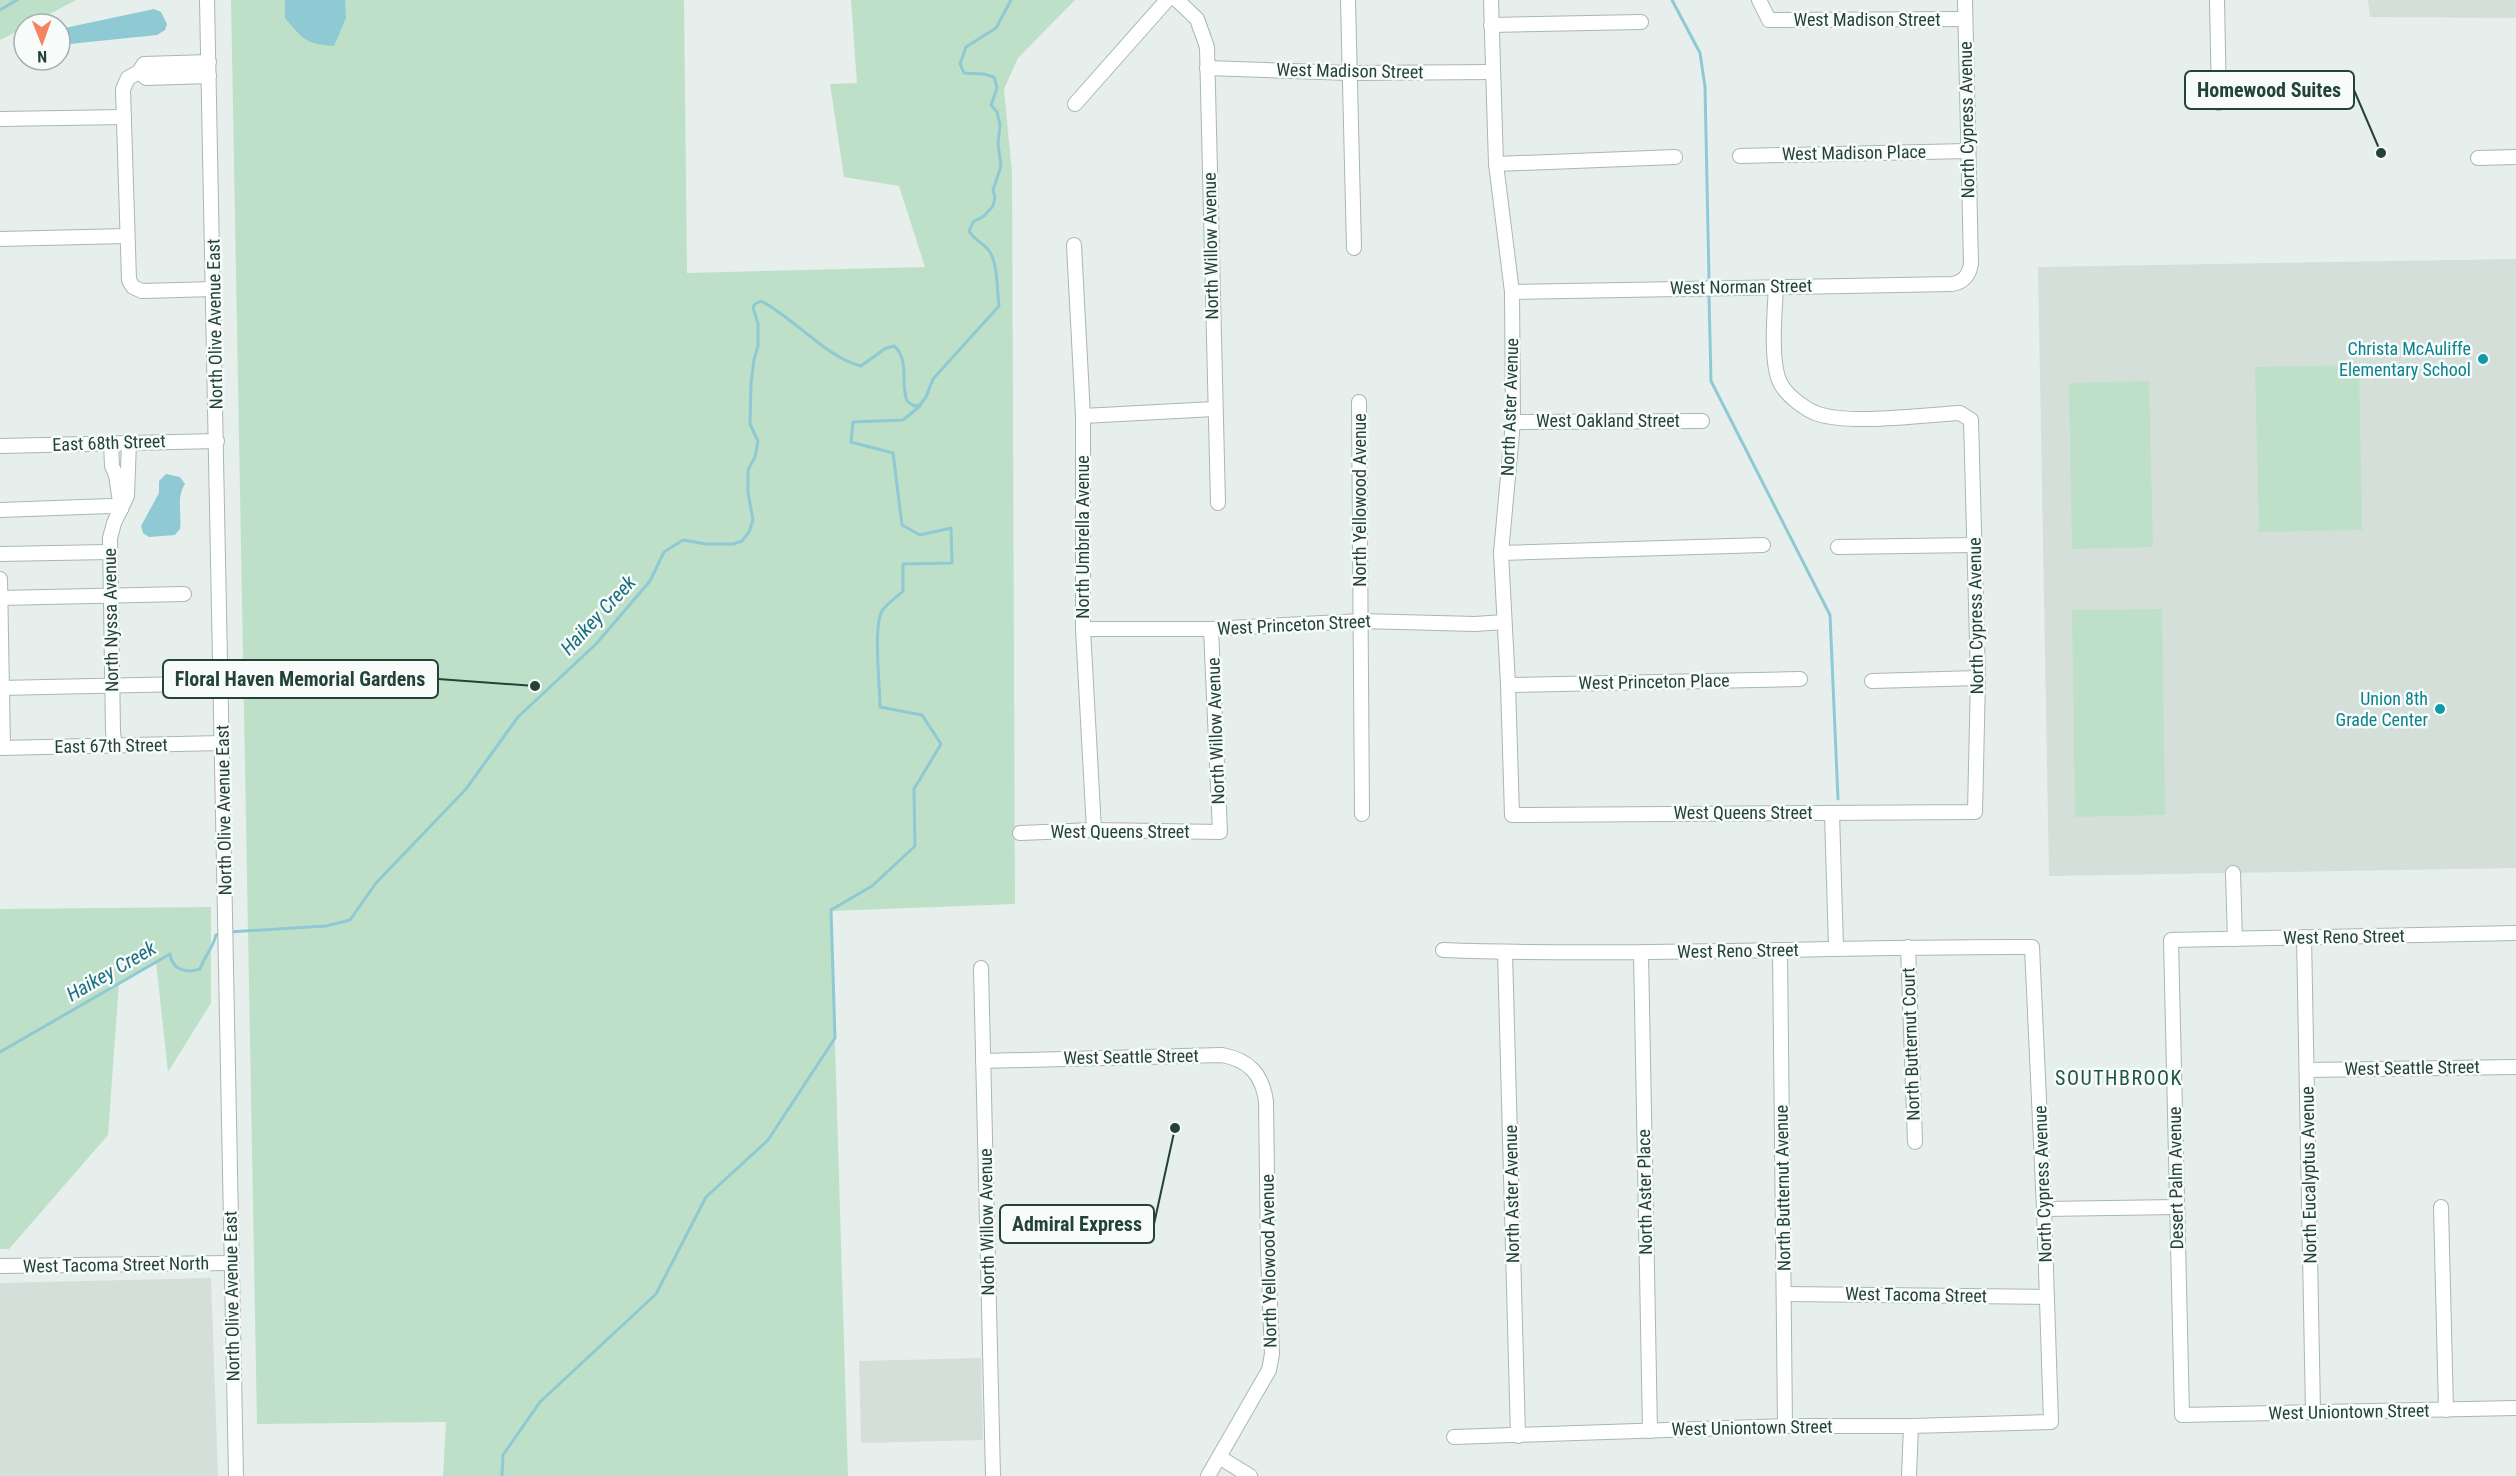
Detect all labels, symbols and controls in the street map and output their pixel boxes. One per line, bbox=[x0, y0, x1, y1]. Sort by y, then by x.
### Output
street label: West Madison Street bbox=[1793, 9, 1941, 30]
north arrow bbox=[12, 12, 72, 72]
street label: North Cypress Avenue bbox=[1955, 41, 1978, 199]
text: N bbox=[37, 47, 47, 66]
street label: West Madison Street bbox=[1276, 59, 1424, 82]
callout: Homewood Suites bbox=[2185, 71, 2354, 109]
text: Homewood Suites bbox=[2197, 78, 2341, 102]
street label: West Madison Place bbox=[1782, 141, 1926, 164]
street label: North Willow Avenue bbox=[1199, 172, 1222, 320]
street label: North Olive Avenue East bbox=[203, 239, 226, 409]
street label: West Norman Street bbox=[1670, 275, 1812, 298]
street label: North Aster Avenue bbox=[1497, 338, 1522, 476]
place label: Christa McAuliffe Elementary School bbox=[2339, 338, 2471, 380]
marker: Christa McAuliffe Elementary School bbox=[2476, 352, 2490, 366]
street label: West Oakland Street bbox=[1536, 410, 1680, 431]
street label: North Yellowood Avenue bbox=[1349, 413, 1370, 587]
street label: East 68th Street bbox=[52, 430, 166, 455]
street label: North Umbrella Avenue bbox=[1072, 455, 1093, 619]
street label: North Cypress Avenue bbox=[1964, 537, 1987, 695]
street label: North Nyssa Avenue bbox=[99, 548, 122, 692]
water label: Haikey Creek bbox=[555, 569, 642, 660]
street label: West Princeton Street bbox=[1217, 610, 1371, 639]
street label: North Willow Avenue bbox=[1202, 657, 1229, 805]
callout: Floral Haven Memorial Gardens bbox=[163, 660, 438, 698]
text: Floral Haven Memorial Gardens bbox=[175, 667, 425, 691]
street label: West Princeton Place bbox=[1578, 670, 1730, 693]
place label: Union 8th Grade Center bbox=[2336, 688, 2429, 730]
marker: Union 8th Grade Center bbox=[2433, 702, 2447, 716]
street label: North Olive Avenue East bbox=[212, 725, 235, 895]
street label: East 67th Street bbox=[54, 734, 168, 757]
street label: West Queens Street bbox=[1673, 802, 1813, 823]
street label: West Queens Street bbox=[1050, 821, 1190, 842]
street label: West Reno Street bbox=[2283, 925, 2405, 948]
water label: Haikey Creek bbox=[62, 935, 161, 1006]
street label: West Reno Street bbox=[1677, 939, 1799, 962]
street label: North Butternut Court bbox=[1897, 967, 1924, 1121]
street label: West Seattle Street bbox=[1063, 1045, 1199, 1068]
street label: West Seattle Street bbox=[2344, 1056, 2480, 1079]
district label: SOUTHBROOK bbox=[2055, 1066, 2183, 1090]
street label: North Eucalyptus Avenue bbox=[2296, 1086, 2321, 1264]
street label: North Butternut Avenue bbox=[1771, 1105, 1794, 1271]
street label: North Cypress Avenue bbox=[2029, 1105, 2056, 1263]
street label: Desert Palm Avenue bbox=[2164, 1106, 2187, 1250]
street label: North Aster Avenue bbox=[1500, 1125, 1523, 1263]
street label: North Aster Place bbox=[1633, 1129, 1656, 1255]
street label: North Willow Avenue bbox=[975, 1148, 998, 1296]
street label: North Yellowood Avenue bbox=[1256, 1174, 1281, 1348]
callout: Admiral Express bbox=[1000, 1205, 1154, 1243]
street label: North Olive Avenue East bbox=[220, 1211, 243, 1381]
text: Admiral Express bbox=[1012, 1212, 1142, 1236]
street label: West Tacoma Street North bbox=[23, 1252, 209, 1277]
street label: West Tacoma Street bbox=[1845, 1283, 1987, 1306]
street label: West Uniontown Street bbox=[2268, 1400, 2430, 1423]
street label: West Uniontown Street bbox=[1671, 1416, 1833, 1439]

